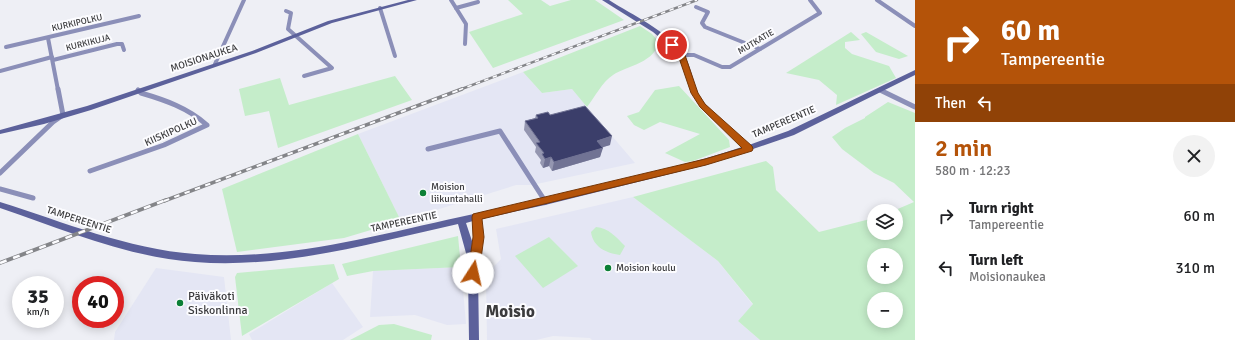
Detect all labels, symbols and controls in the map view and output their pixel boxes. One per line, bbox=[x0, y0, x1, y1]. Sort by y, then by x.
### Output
street label: KURKIPOLKU bbox=[51, 12, 103, 34]
text: 60 m bbox=[1001, 14, 1060, 48]
icon: right bbox=[935, 16, 987, 68]
street label: MUTKATIE bbox=[736, 27, 776, 57]
pin bbox=[655, 28, 689, 62]
street label: KURKIKUJA bbox=[65, 32, 112, 54]
icon: arrive bbox=[661, 34, 683, 56]
street label: MOISIONAUKEA bbox=[169, 42, 239, 74]
text: Tampereentie bbox=[1001, 48, 1105, 70]
icon: left bbox=[974, 92, 996, 114]
text: Then bbox=[935, 94, 966, 112]
street label: TAMPEREENTIE bbox=[751, 103, 818, 141]
street label: KIISKIPOLKU bbox=[143, 115, 199, 149]
text: 2 min bbox=[935, 133, 992, 163]
button: close bbox=[1173, 135, 1215, 177]
text: 580 m · 12:23 bbox=[935, 163, 1011, 179]
place label: Moision liikuntahalli bbox=[431, 181, 483, 205]
marker: Moision liikuntahalli bbox=[418, 188, 428, 198]
text: Turn right bbox=[969, 199, 1034, 217]
street label: TAMPEREENTIE bbox=[45, 204, 113, 236]
map controls bbox=[867, 204, 903, 328]
button: layers bbox=[867, 204, 903, 240]
icon: right bbox=[935, 205, 957, 227]
text: 60 m bbox=[1184, 207, 1215, 225]
street label: TAMPEREENTIE bbox=[370, 209, 439, 235]
text: Tampereentie bbox=[969, 217, 1044, 233]
button: + bbox=[867, 248, 903, 284]
text: Turn left bbox=[969, 251, 1023, 269]
position arrow bbox=[452, 252, 494, 294]
icon: left bbox=[935, 257, 957, 279]
text: 310 m bbox=[1175, 259, 1215, 277]
place label: Moision koulu bbox=[616, 262, 676, 274]
marker: Moision koulu bbox=[603, 263, 613, 273]
text: Moisionaukea bbox=[969, 269, 1046, 285]
speed limit sign: 40 bbox=[72, 276, 124, 328]
text: 35 bbox=[27, 284, 49, 309]
place label: Päiväkoti Siskonlinna bbox=[188, 289, 248, 318]
button: − bbox=[867, 292, 903, 328]
marker: Päiväkoti Siskonlinna bbox=[175, 298, 185, 308]
district label: Moisio bbox=[485, 301, 535, 322]
text: km/h bbox=[27, 306, 49, 318]

